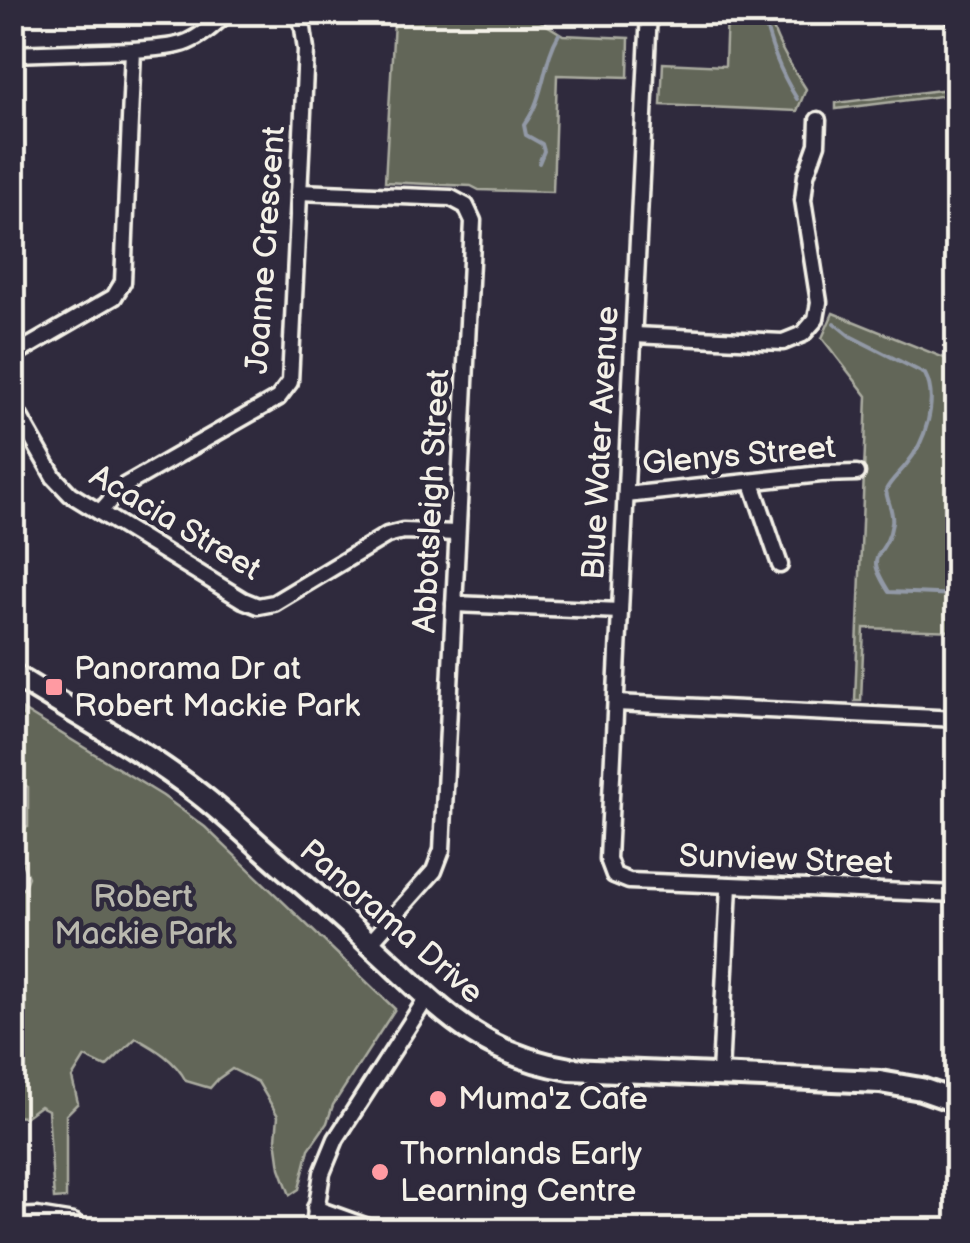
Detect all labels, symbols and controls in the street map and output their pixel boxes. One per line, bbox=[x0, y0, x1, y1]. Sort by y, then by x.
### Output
street label: Joanne Crescent bbox=[238, 125, 294, 375]
street label: Blue Water Avenue bbox=[574, 305, 628, 581]
street label: Abbotsleigh Street bbox=[406, 368, 458, 634]
street label: Glenys Street bbox=[641, 428, 837, 484]
street label: Acacia Street bbox=[82, 457, 268, 589]
place label: Panorama Dr at Robert Mackie Park bbox=[74, 650, 360, 726]
marker: Panorama Dr at Robert Mackie Park bbox=[43, 676, 65, 698]
street label: Panorama Drive bbox=[291, 832, 491, 1012]
street label: Sunview Street bbox=[678, 837, 894, 883]
park label: Robert Mackie Park bbox=[54, 878, 232, 954]
place label: Muma'z Cafe bbox=[458, 1080, 648, 1119]
marker: Muma'z Cafe bbox=[427, 1088, 449, 1110]
place label: Thornlands Early Learning Centre bbox=[400, 1135, 643, 1211]
marker: Thornlands Early Learning Centre bbox=[369, 1161, 391, 1183]

